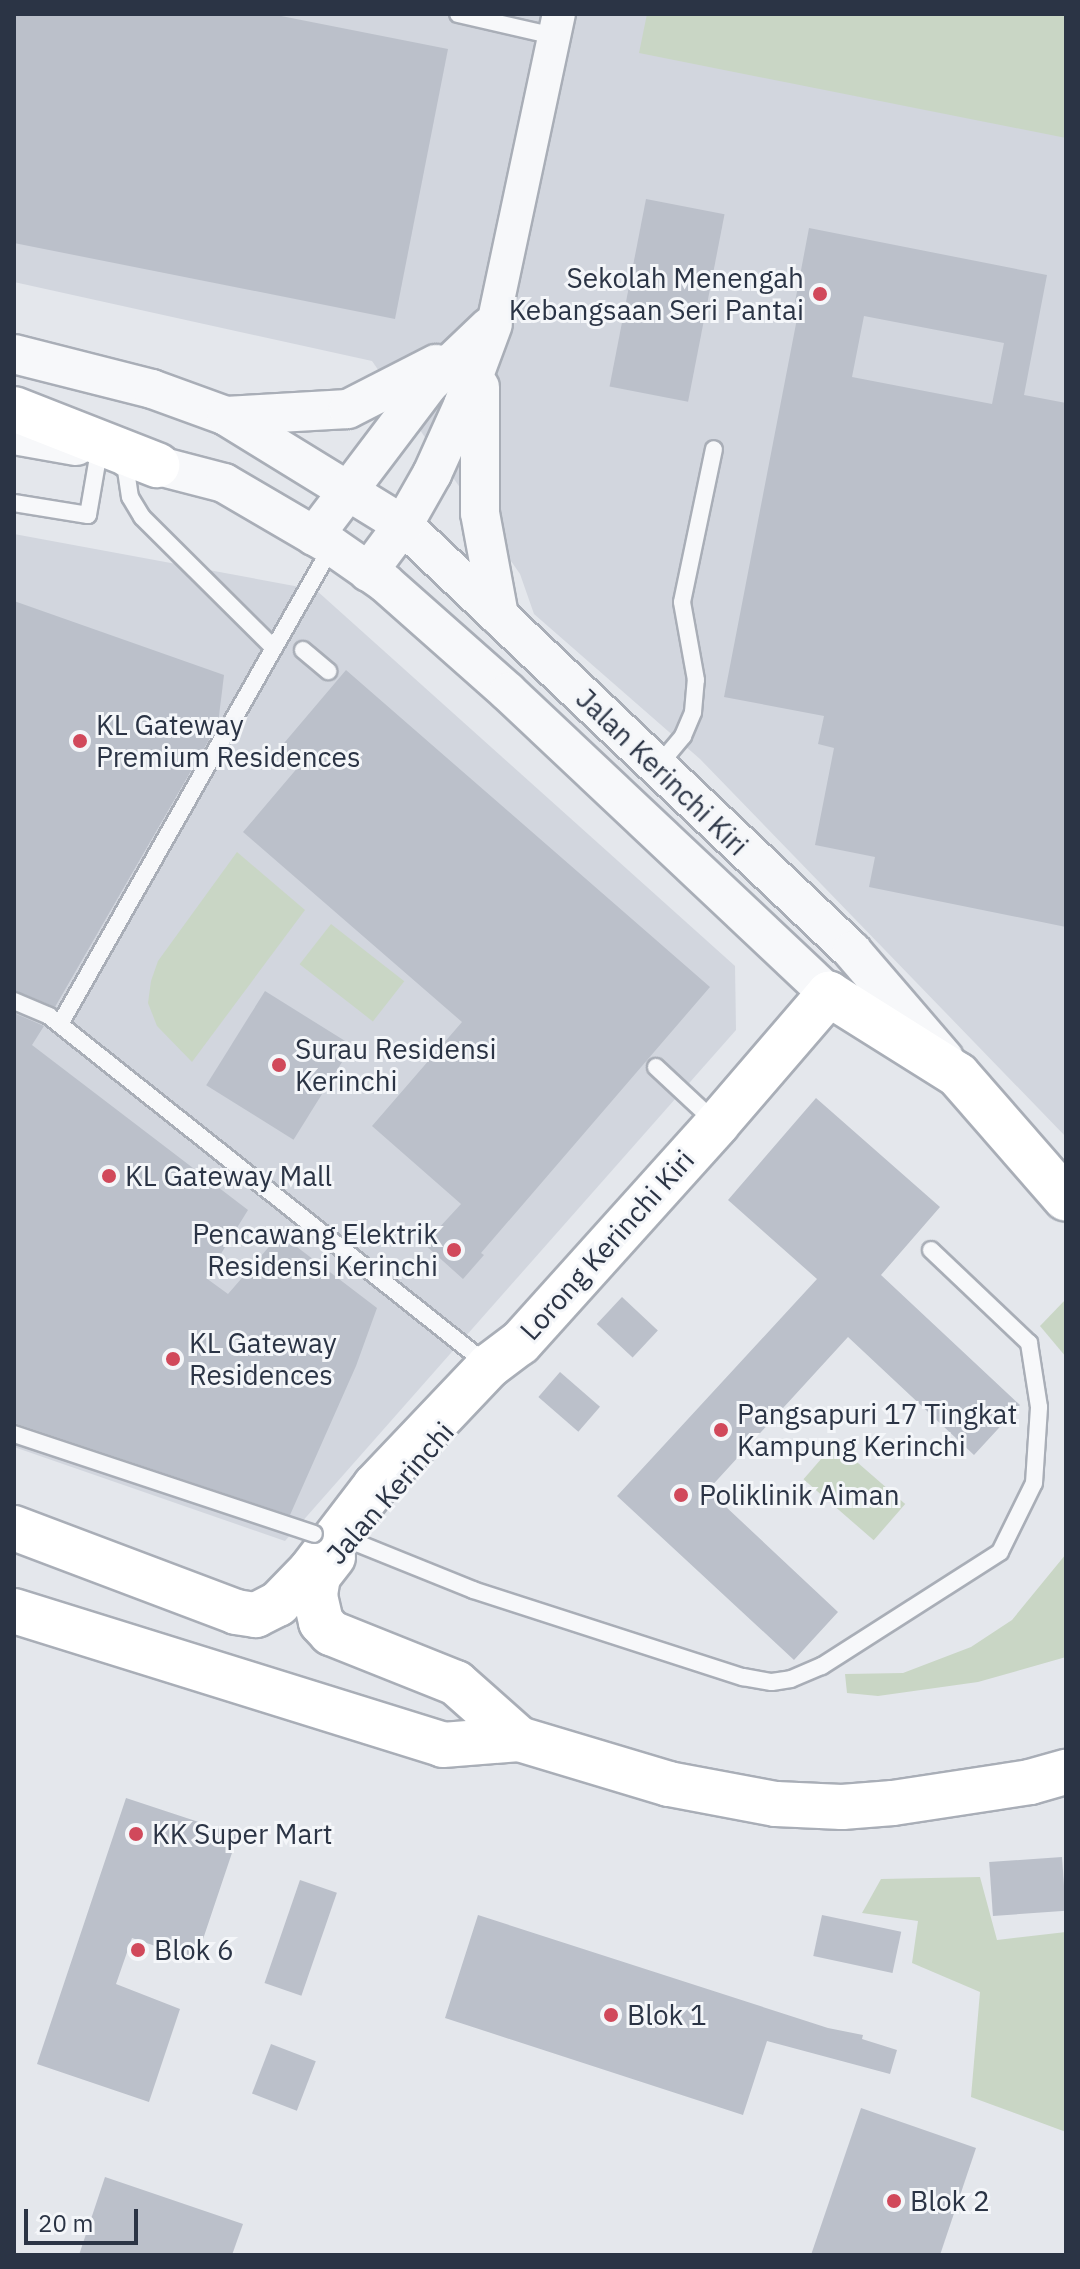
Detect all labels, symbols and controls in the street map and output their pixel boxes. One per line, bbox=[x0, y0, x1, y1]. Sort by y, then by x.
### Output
place label: Sekolah Menengah Kebangsaan Seri Pantai bbox=[509, 261, 804, 327]
marker: Sekolah Menengah Kebangsaan Seri Pantai bbox=[811, 285, 829, 303]
street label: Jalan Kerinchi Kiri bbox=[569, 682, 755, 862]
place label: KL Gateway Premium Residences bbox=[96, 708, 361, 774]
marker: KL Gateway Premium Residences bbox=[71, 732, 89, 750]
place label: Surau Residensi Kerinchi bbox=[295, 1032, 496, 1098]
marker: Surau Residensi Kerinchi bbox=[270, 1056, 288, 1074]
street label: Lorong Kerinchi Kiri bbox=[513, 1143, 701, 1347]
place label: KL Gateway Mall bbox=[125, 1159, 332, 1193]
marker: KL Gateway Mall bbox=[100, 1167, 118, 1185]
place label: Pencawang Elektrik Residensi Kerinchi bbox=[192, 1217, 438, 1283]
marker: Pencawang Elektrik Residensi Kerinchi bbox=[445, 1241, 463, 1259]
place label: KL Gateway Residences bbox=[189, 1326, 337, 1392]
marker: KL Gateway Residences bbox=[164, 1350, 182, 1368]
place label: Pangsapuri 17 Tingkat Kampung Kerinchi bbox=[737, 1397, 1017, 1463]
street label: Jalan Kerinchi bbox=[319, 1415, 461, 1571]
marker: Pangsapuri 17 Tingkat Kampung Kerinchi bbox=[712, 1421, 730, 1439]
place label: Poliklinik Aiman bbox=[699, 1478, 900, 1512]
marker: Poliklinik Aiman bbox=[670, 1484, 692, 1506]
place label: KK Super Mart bbox=[152, 1817, 333, 1851]
marker: KK Super Mart bbox=[127, 1825, 145, 1843]
place label: Blok 6 bbox=[154, 1933, 234, 1967]
marker: Blok 6 bbox=[129, 1941, 147, 1959]
place label: Blok 1 bbox=[627, 1998, 707, 2032]
marker: Blok 1 bbox=[602, 2006, 620, 2024]
place label: Blok 2 bbox=[910, 2184, 990, 2218]
marker: Blok 2 bbox=[885, 2192, 903, 2210]
scale bar bbox=[28, 2193, 142, 2243]
text: 20 m bbox=[38, 2207, 93, 2239]

